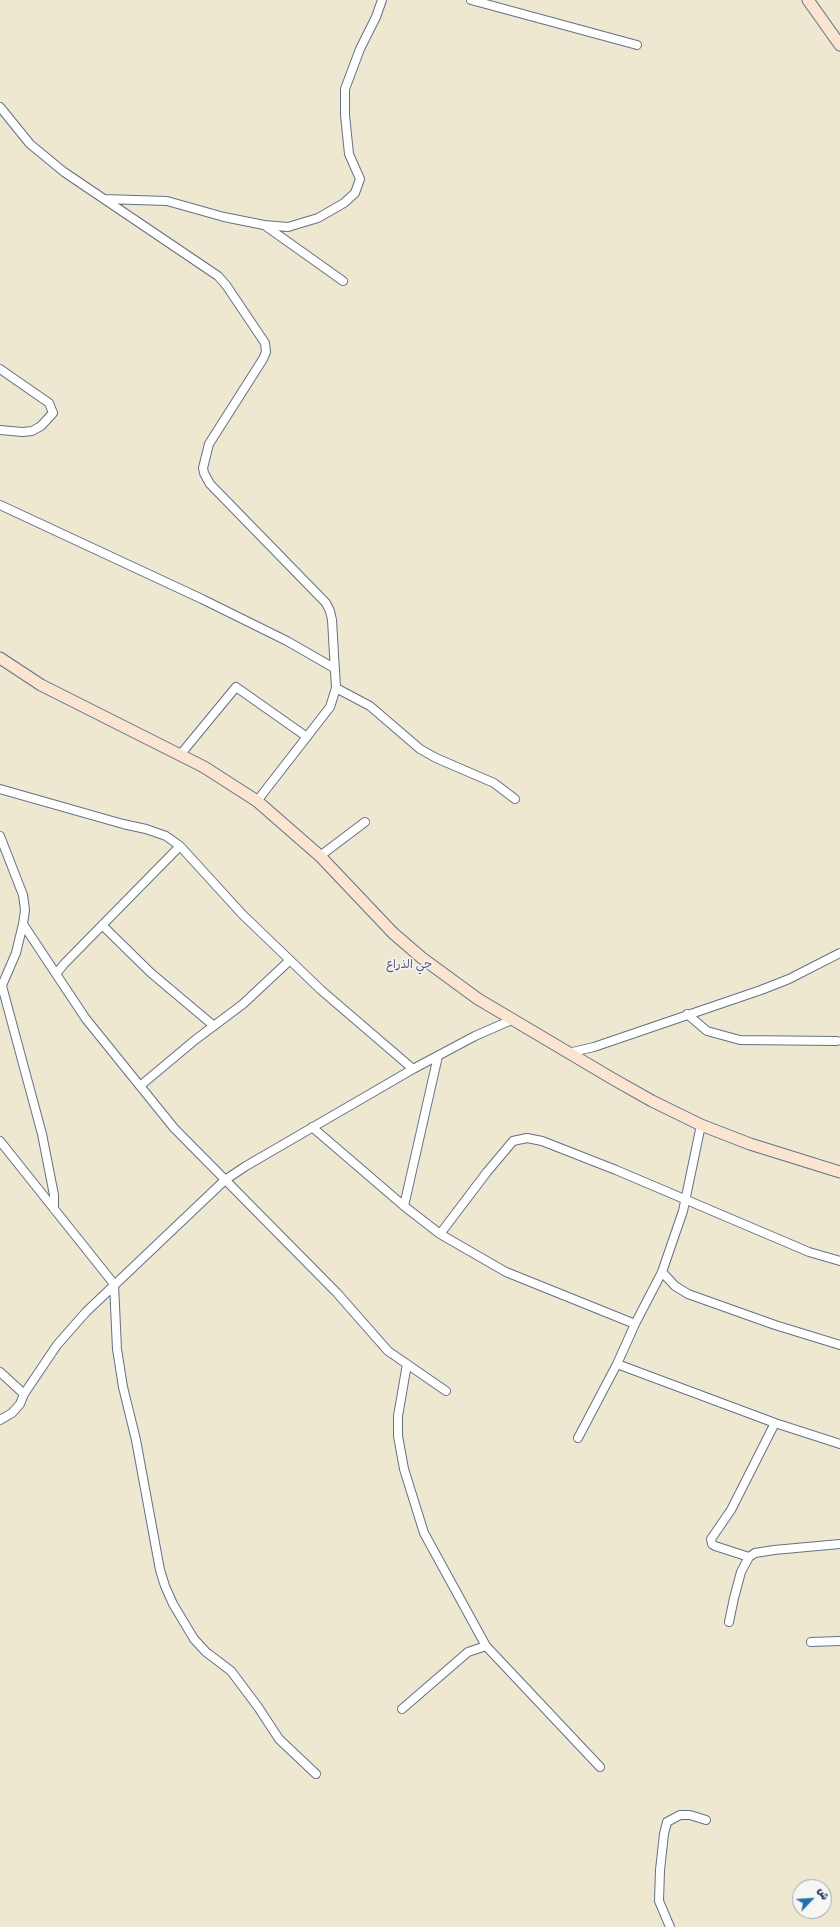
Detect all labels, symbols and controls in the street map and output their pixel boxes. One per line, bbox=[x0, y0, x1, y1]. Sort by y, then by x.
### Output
district label: حي الذراع bbox=[386, 959, 432, 973]
north arrow bbox=[792, 1879, 832, 1919]
text: ش bbox=[814, 1886, 830, 1902]

